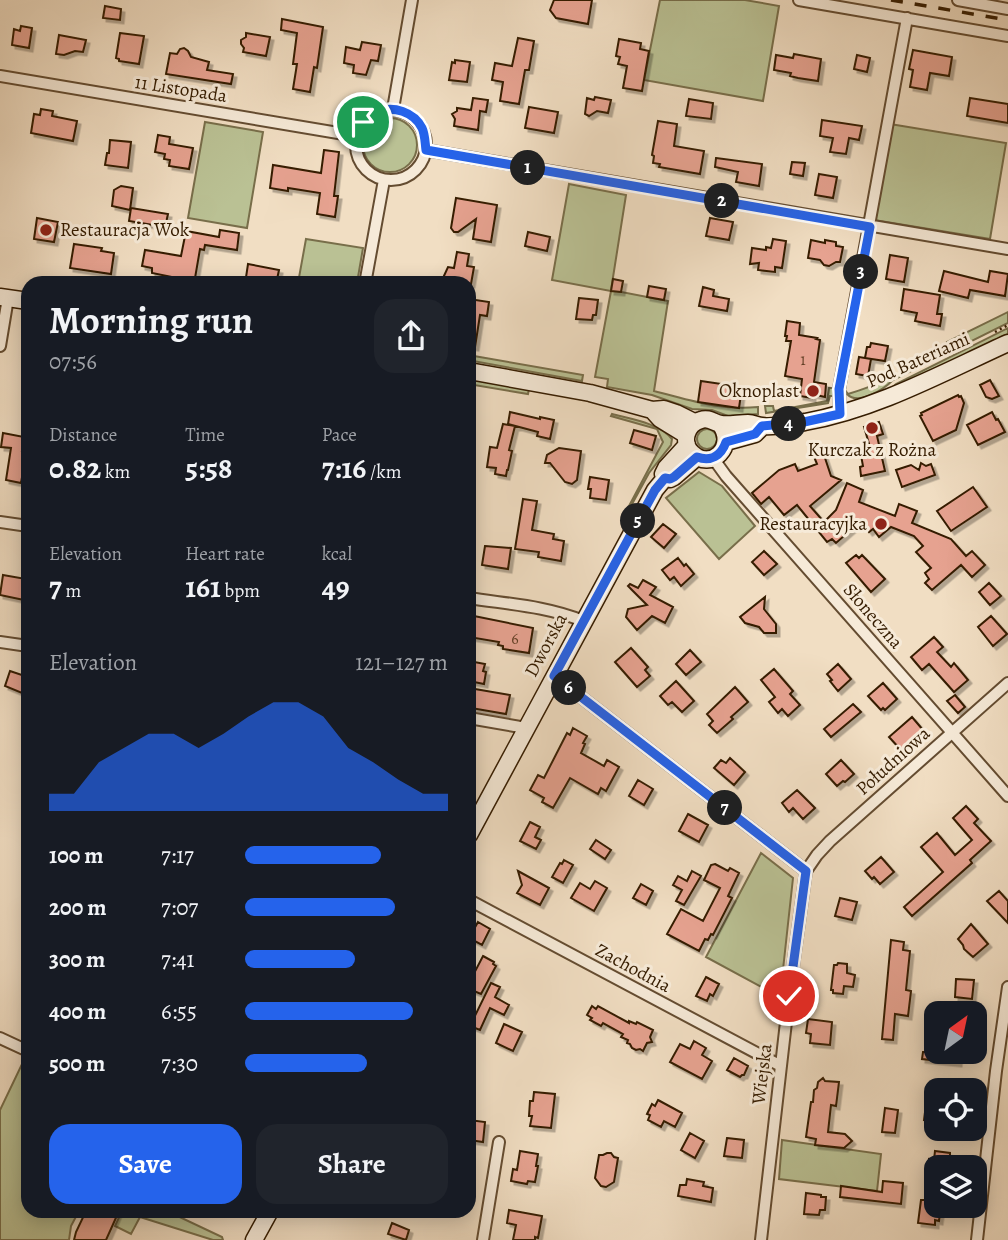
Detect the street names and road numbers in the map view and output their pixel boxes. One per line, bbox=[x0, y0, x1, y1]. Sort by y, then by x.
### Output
street label: 11 Listopada bbox=[133, 69, 229, 109]
street label: Pod Bateriami bbox=[862, 326, 974, 394]
street label: Słoneczna bbox=[837, 577, 909, 655]
street label: Dworska bbox=[518, 608, 574, 682]
street label: Południowa bbox=[850, 721, 936, 801]
street label: Zachodnia bbox=[591, 937, 675, 999]
street label: Wiejska bbox=[745, 1042, 779, 1107]

